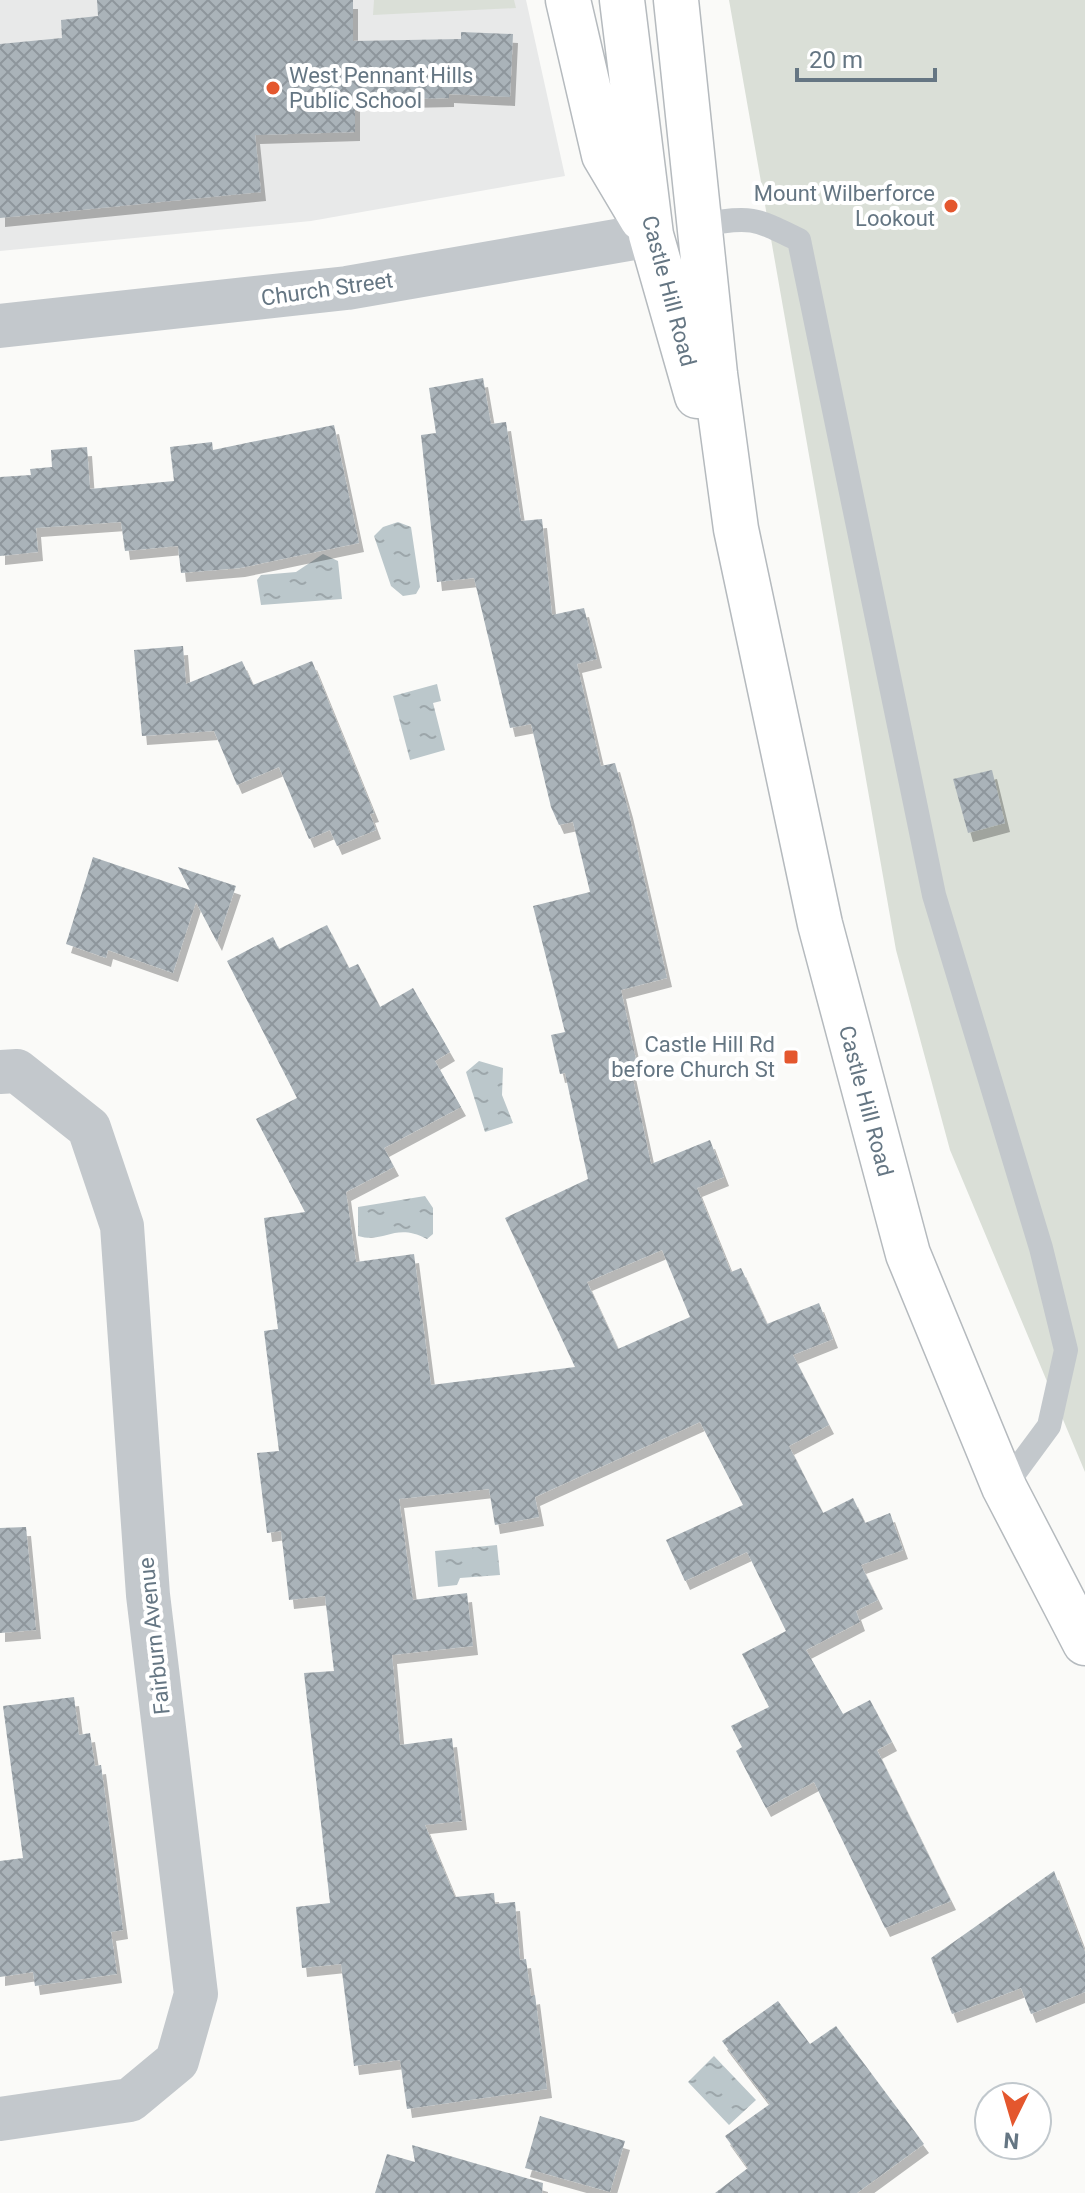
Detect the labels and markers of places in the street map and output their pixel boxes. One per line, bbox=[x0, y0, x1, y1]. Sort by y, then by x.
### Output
place label: West Pennant Hills Public School bbox=[289, 63, 473, 113]
marker: West Pennant Hills Public School bbox=[264, 79, 282, 97]
place label: Mount Wilberforce Lookout bbox=[754, 181, 935, 231]
marker: Mount Wilberforce Lookout bbox=[942, 197, 960, 215]
place label: Castle Hill Rd before Church St bbox=[611, 1032, 775, 1082]
marker: Castle Hill Rd before Church St bbox=[782, 1048, 800, 1066]

